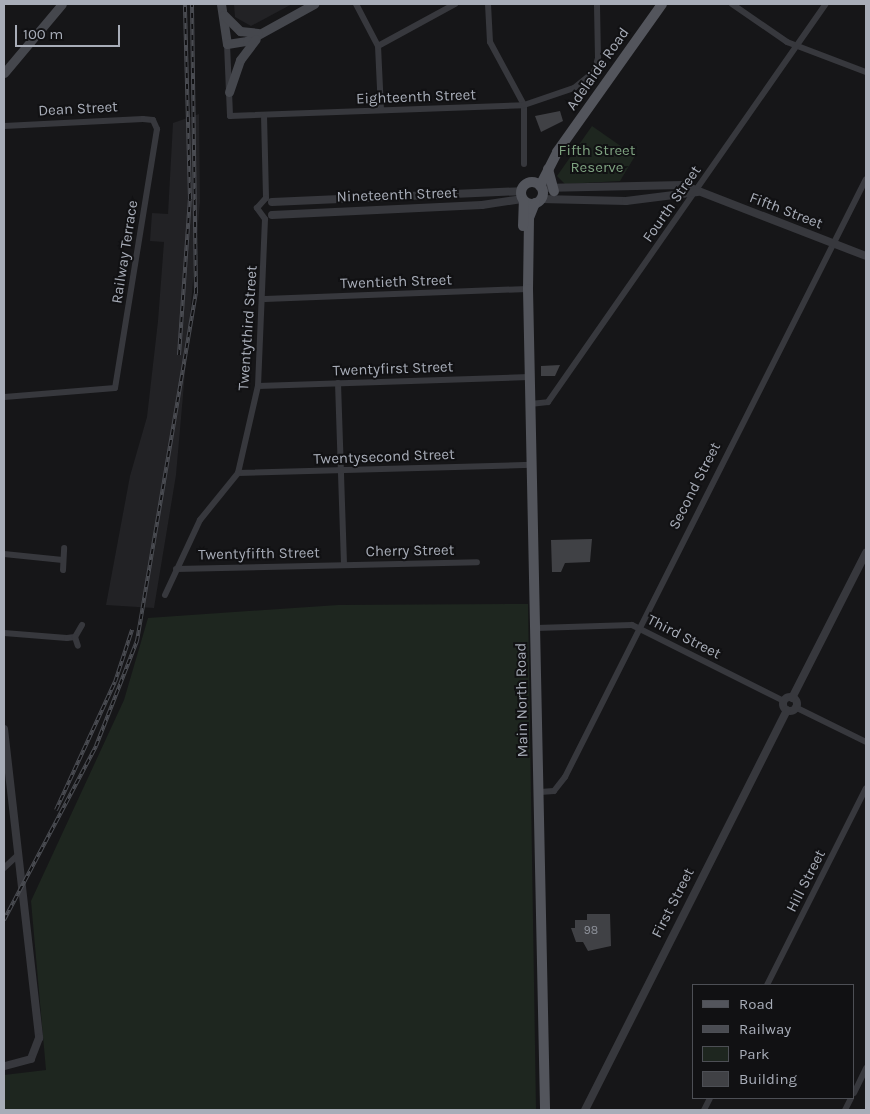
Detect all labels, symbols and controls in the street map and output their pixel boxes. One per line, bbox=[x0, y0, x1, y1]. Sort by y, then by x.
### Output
scale bar bbox=[18, 15, 122, 47]
street label: Adelaide Road bbox=[563, 24, 633, 114]
text: 100 m bbox=[23, 25, 63, 43]
street label: Eighteenth Street bbox=[356, 86, 476, 108]
street label: Dean Street bbox=[38, 98, 118, 120]
park label: Fifth Street Reserve bbox=[559, 141, 635, 176]
street label: Fourth Street bbox=[639, 162, 705, 246]
street label: Nineteenth Street bbox=[336, 184, 458, 206]
street label: Fifth Street bbox=[747, 189, 825, 233]
street label: Railway Terrace bbox=[108, 199, 142, 305]
street label: Twentythird Street bbox=[235, 265, 261, 391]
street label: Twentieth Street bbox=[340, 271, 452, 293]
street label: Twentyfirst Street bbox=[332, 358, 454, 380]
street label: Second Street bbox=[665, 439, 725, 533]
street label: Twentysecond Street bbox=[313, 446, 455, 468]
street label: Cherry Street bbox=[366, 541, 454, 561]
street label: Twentyfifth Street bbox=[198, 544, 320, 564]
street label: Third Street bbox=[644, 611, 724, 663]
street label: Main North Road bbox=[512, 642, 532, 758]
street label: Hill Street bbox=[783, 847, 829, 915]
street label: First Street bbox=[648, 865, 698, 941]
house number: 98 bbox=[584, 924, 598, 938]
legend bbox=[692, 984, 855, 1099]
text: Road bbox=[739, 995, 774, 1013]
text: Railway bbox=[739, 1020, 791, 1038]
text: Park bbox=[739, 1045, 769, 1063]
text: Building bbox=[739, 1070, 797, 1088]

